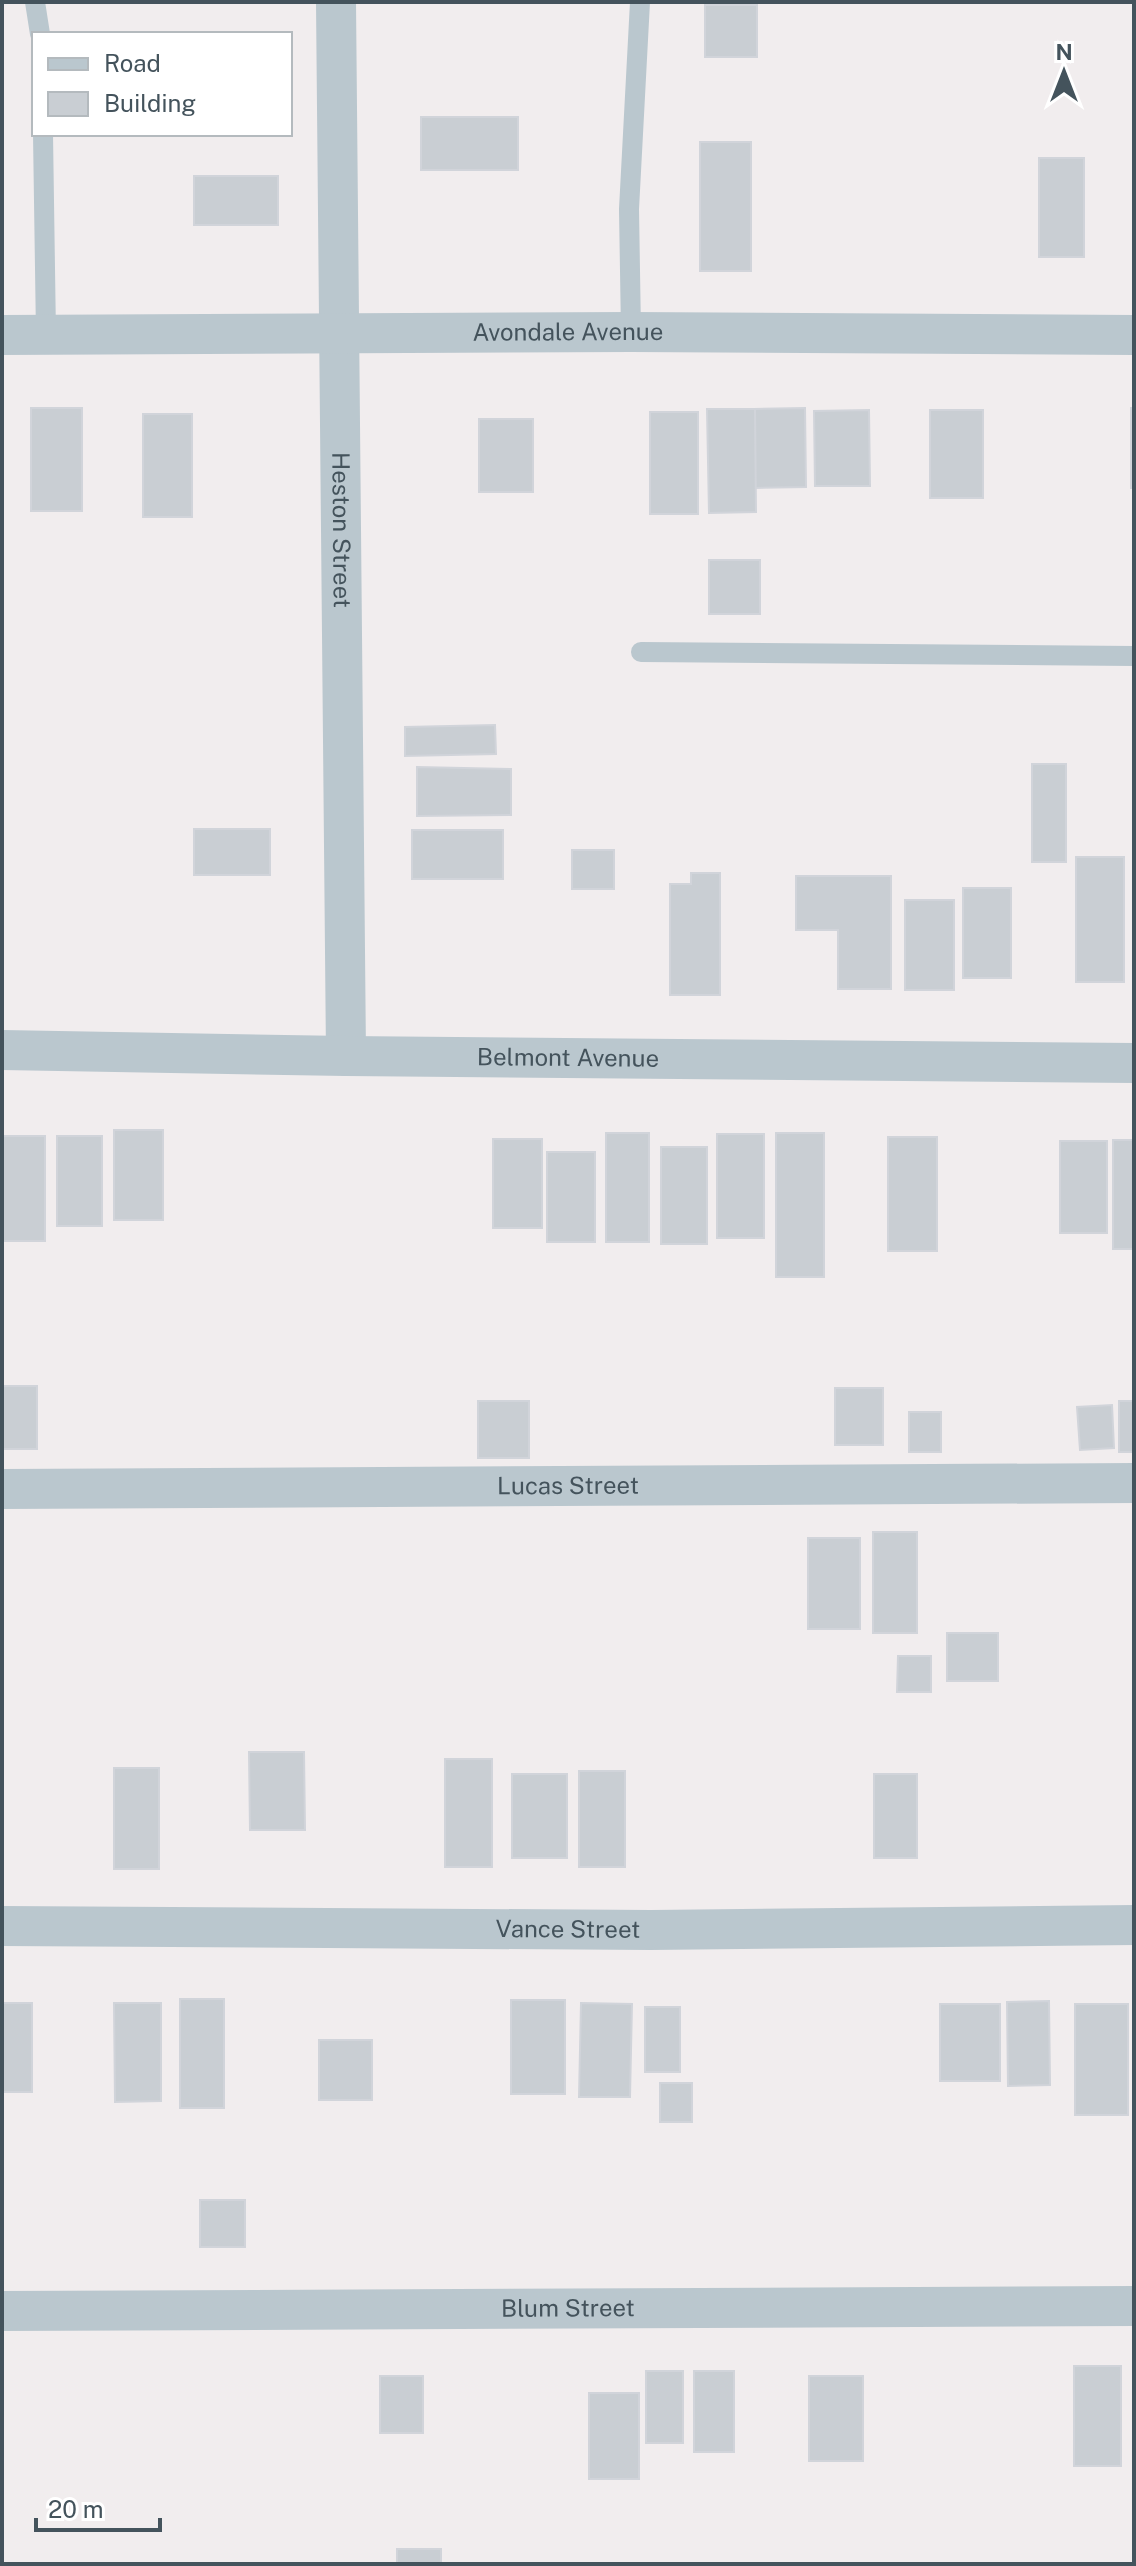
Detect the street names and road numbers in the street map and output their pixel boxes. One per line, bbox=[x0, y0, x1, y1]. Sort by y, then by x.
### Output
street label: Avondale Avenue bbox=[472, 317, 664, 346]
street label: Heston Street bbox=[327, 452, 357, 608]
street label: Belmont Avenue bbox=[477, 1042, 659, 1072]
street label: Lucas Street bbox=[497, 1471, 639, 1499]
street label: Vance Street bbox=[496, 1914, 640, 1943]
street label: Blum Street bbox=[501, 2293, 635, 2322]

